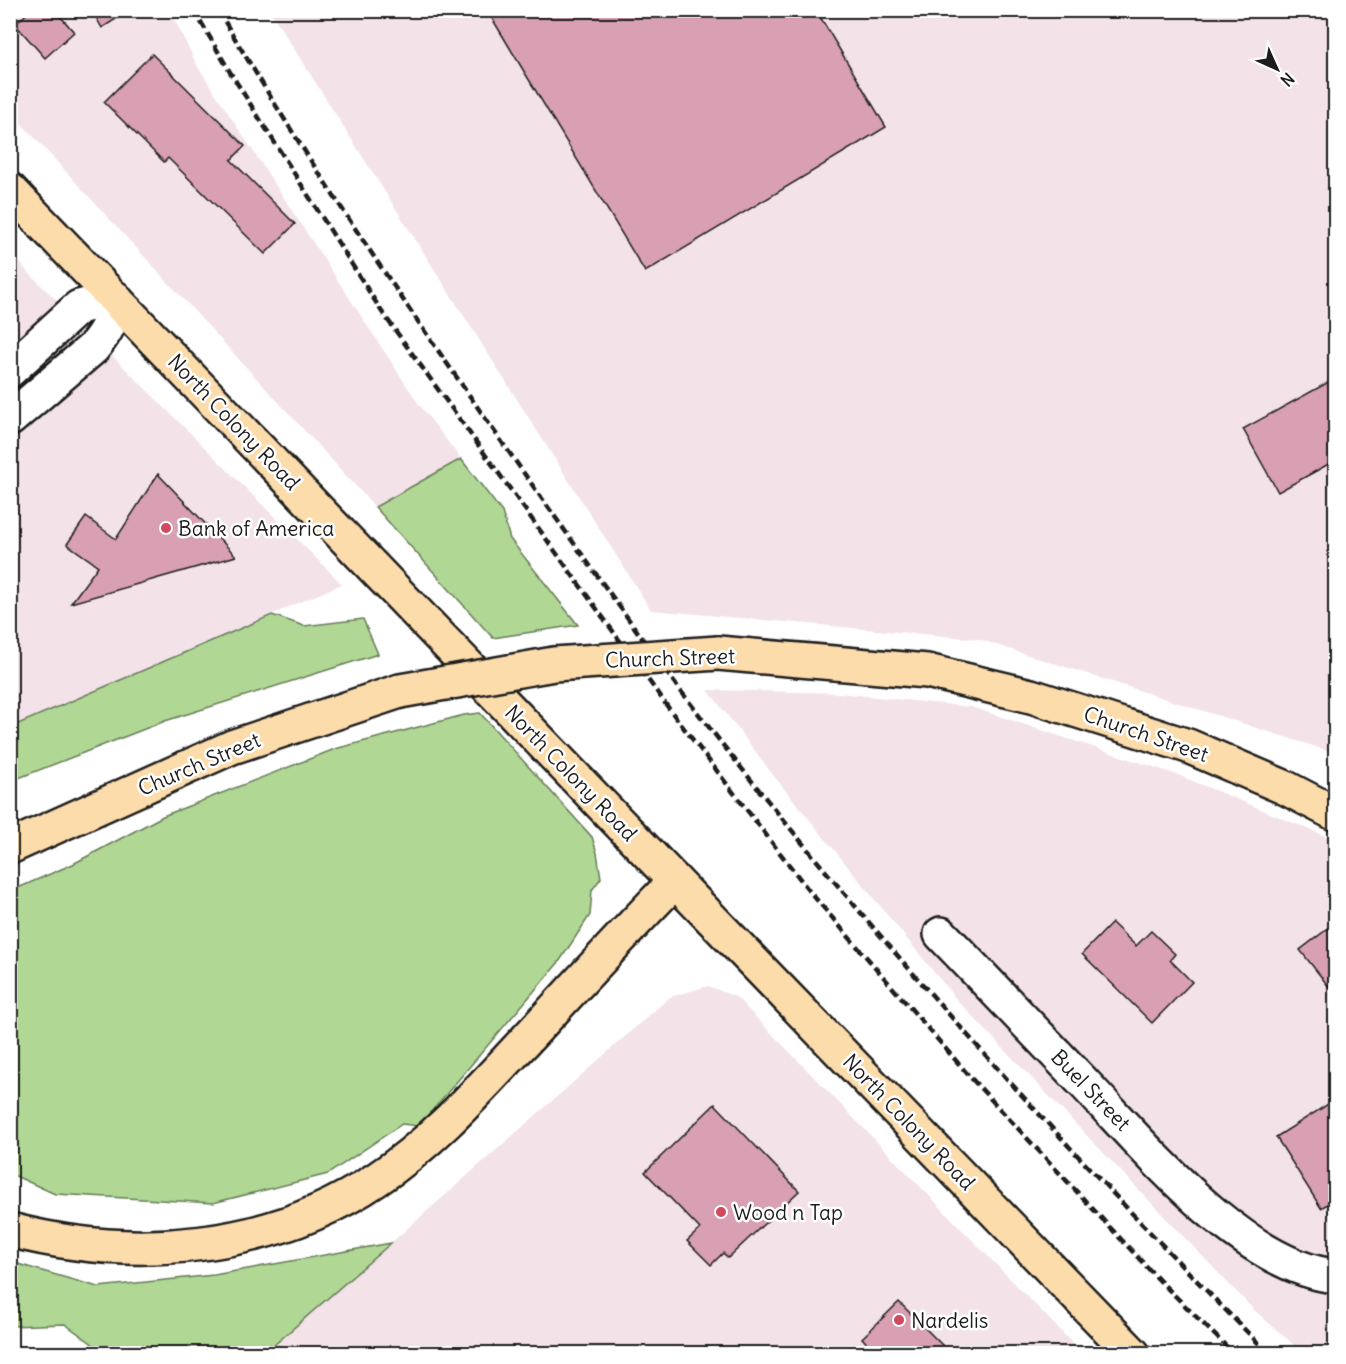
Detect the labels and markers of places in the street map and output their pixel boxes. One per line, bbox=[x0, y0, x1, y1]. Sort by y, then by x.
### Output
place label: Bank of America bbox=[178, 515, 334, 542]
marker: Bank of America bbox=[159, 521, 173, 535]
place label: Wood n Tap bbox=[733, 1199, 843, 1226]
marker: Wood n Tap bbox=[714, 1205, 728, 1219]
place label: Nardelis bbox=[911, 1307, 988, 1334]
marker: Nardelis bbox=[892, 1313, 906, 1327]

